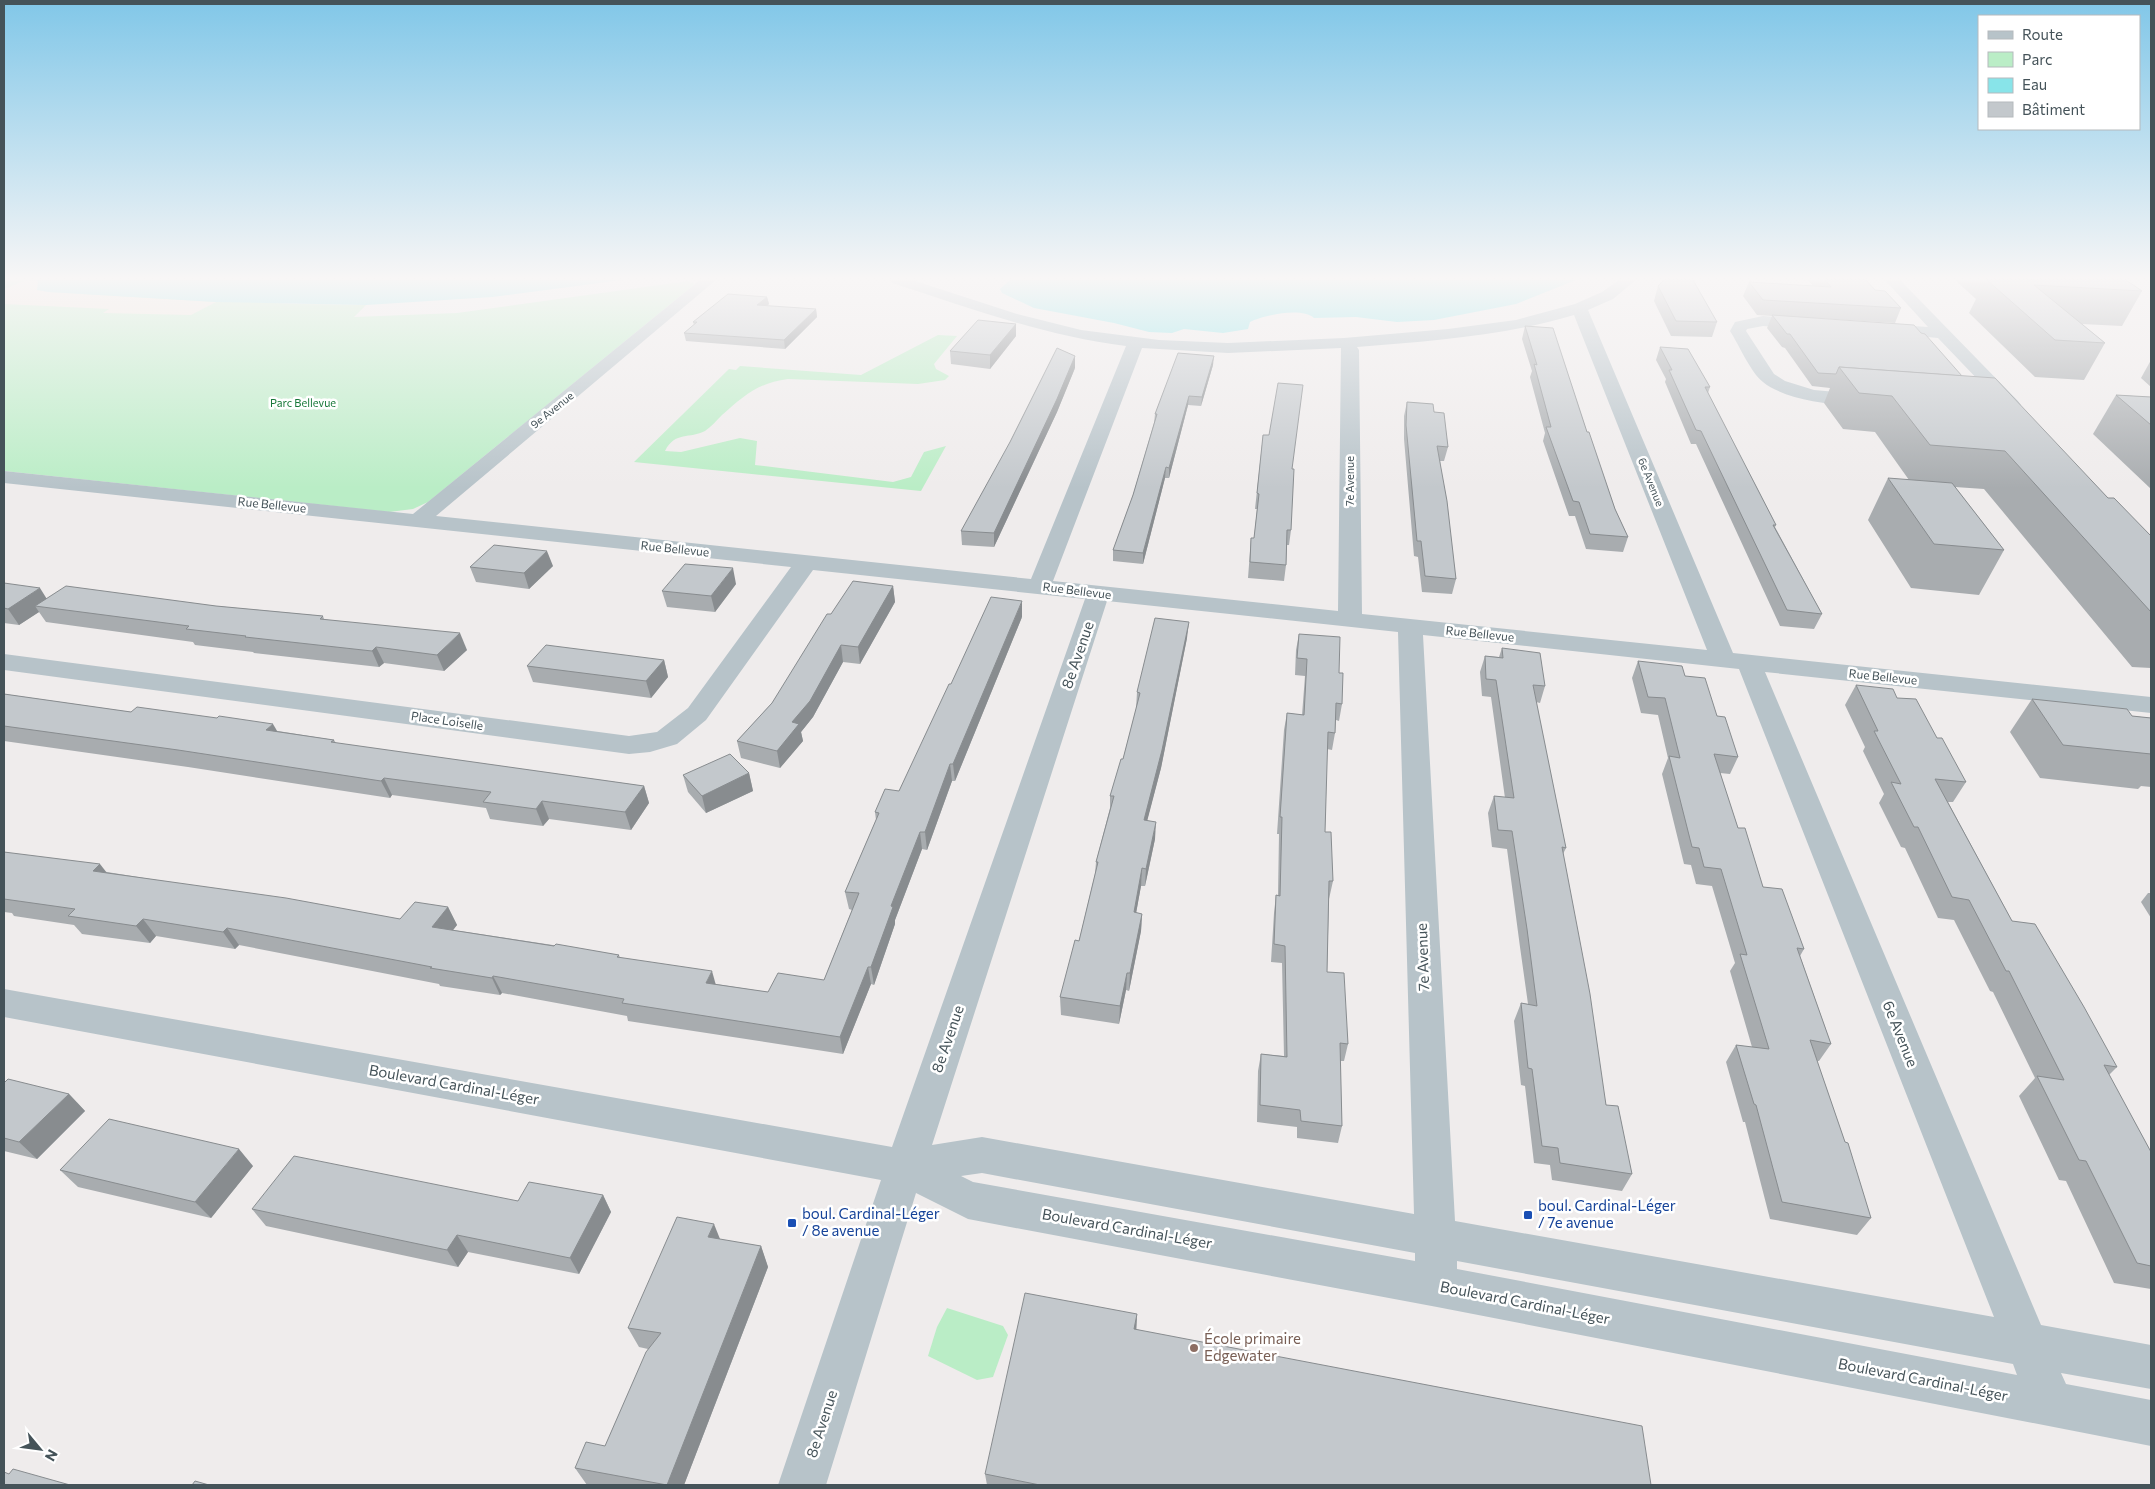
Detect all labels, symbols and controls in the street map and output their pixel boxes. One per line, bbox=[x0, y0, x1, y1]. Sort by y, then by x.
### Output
legend bbox=[1978, 15, 2140, 130]
text: Route bbox=[2022, 25, 2063, 43]
text: Parc bbox=[2022, 50, 2052, 68]
text: Eau bbox=[2022, 75, 2047, 93]
text: Bâtiment bbox=[2022, 100, 2085, 118]
street label: 9e Avenue bbox=[528, 388, 576, 431]
park label: Parc Bellevue bbox=[270, 396, 336, 409]
street label: 7e Avenue bbox=[1343, 456, 1356, 506]
street label: 6e Avenue bbox=[1636, 456, 1667, 508]
street label: Rue Bellevue bbox=[237, 493, 307, 515]
street label: Rue Bellevue bbox=[640, 537, 710, 559]
street label: Rue Bellevue bbox=[1042, 579, 1112, 601]
street label: 8e Avenue bbox=[1057, 619, 1097, 691]
street label: Rue Bellevue bbox=[1445, 622, 1515, 644]
street label: Rue Bellevue bbox=[1848, 665, 1918, 687]
street label: Place Loiselle bbox=[410, 708, 484, 732]
street label: 7e Avenue bbox=[1412, 923, 1432, 991]
street label: 6e Avenue bbox=[1879, 998, 1922, 1069]
street label: 8e Avenue bbox=[927, 1003, 967, 1075]
street label: Boulevard Cardinal-Léger bbox=[368, 1060, 541, 1108]
place label: boul. Cardinal-Léger / 7e avenue bbox=[1538, 1196, 1676, 1231]
place label: boul. Cardinal-Léger / 8e avenue bbox=[802, 1204, 940, 1239]
street label: Boulevard Cardinal-Léger bbox=[1041, 1204, 1214, 1252]
marker: boul. Cardinal-Léger / 7e avenue bbox=[1522, 1209, 1534, 1221]
marker: boul. Cardinal-Léger / 8e avenue bbox=[786, 1217, 798, 1229]
street label: Boulevard Cardinal-Léger bbox=[1439, 1277, 1612, 1327]
place label: École primaire Edgewater bbox=[1204, 1328, 1301, 1364]
marker: École primaire Edgewater bbox=[1188, 1342, 1200, 1354]
street label: Boulevard Cardinal-Léger bbox=[1837, 1354, 2010, 1404]
street label: 8e Avenue bbox=[802, 1388, 840, 1460]
north arrow bbox=[15, 1424, 65, 1474]
text: N bbox=[42, 1447, 62, 1464]

